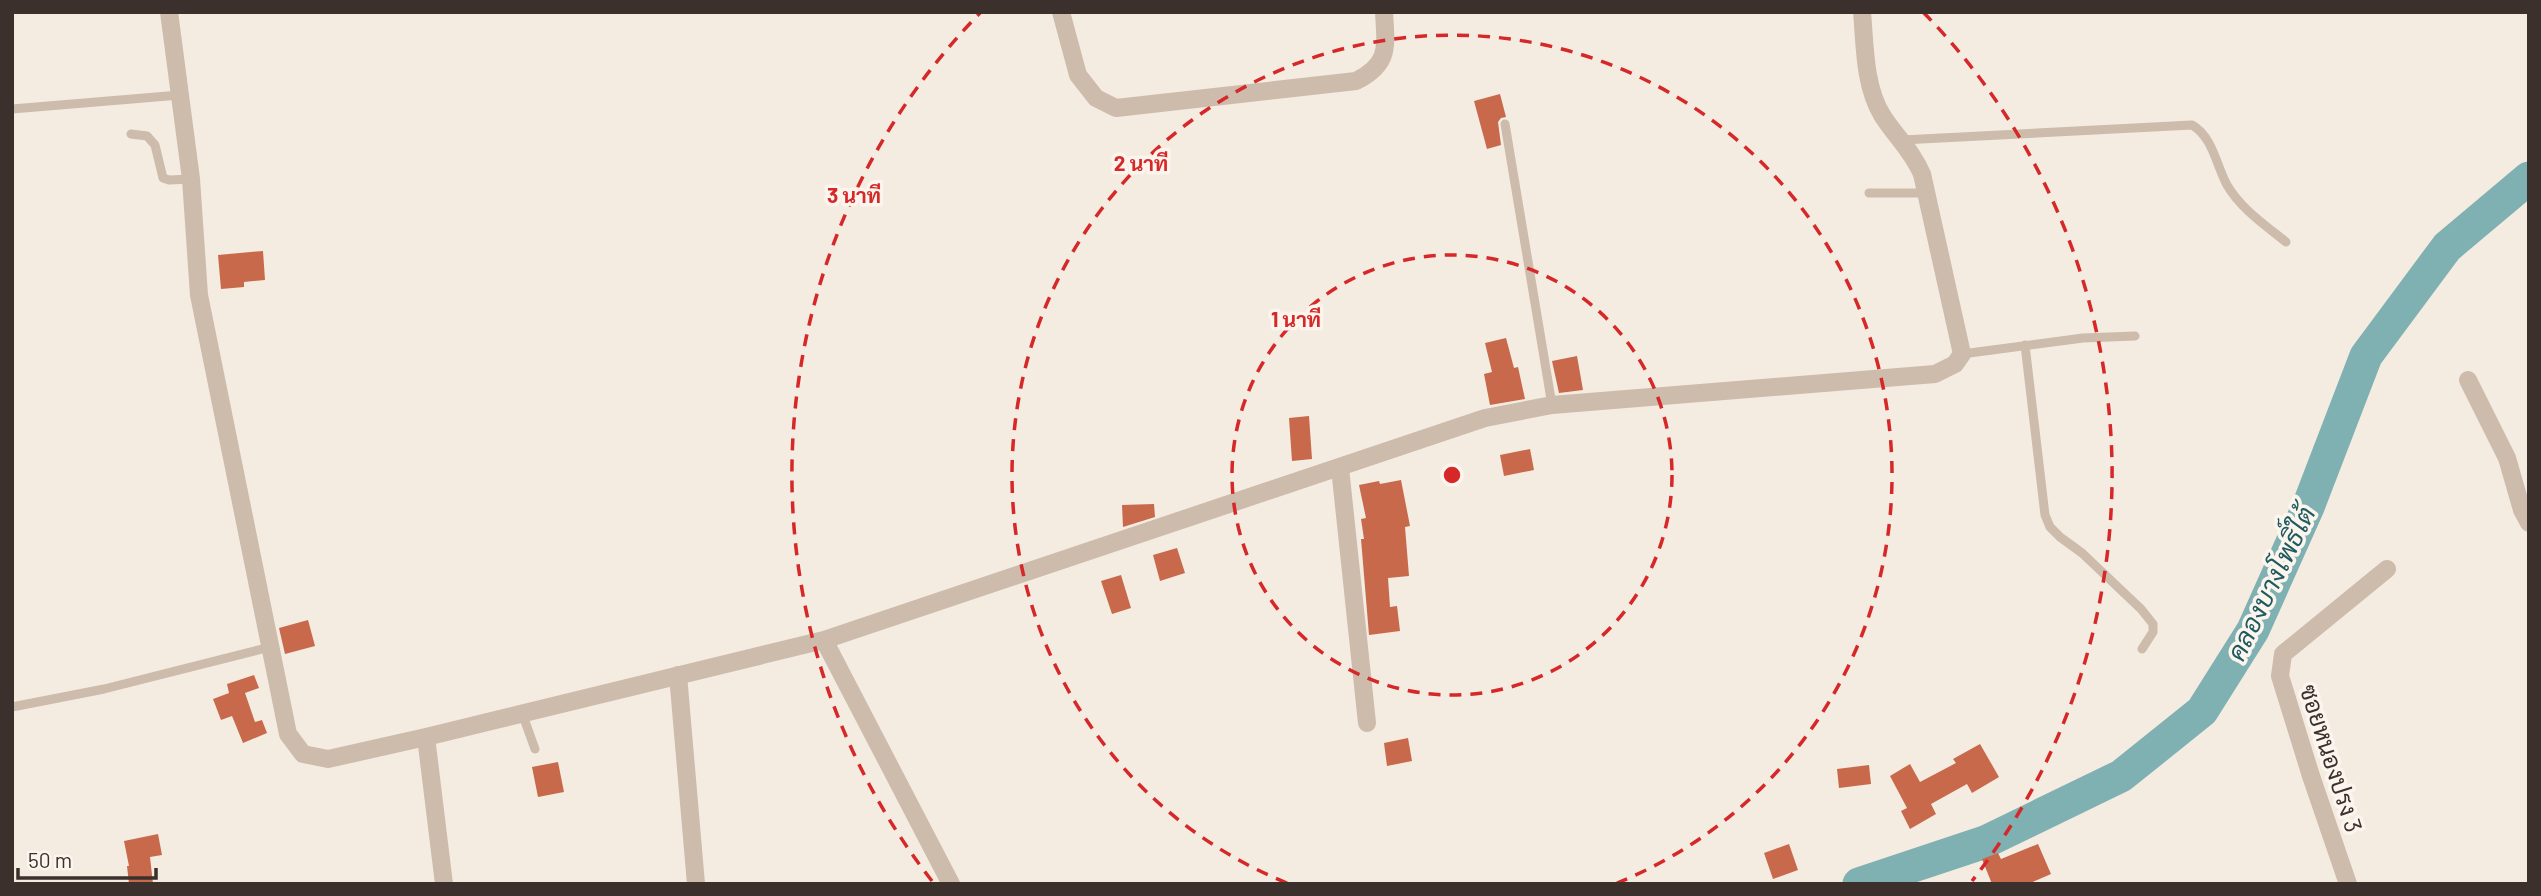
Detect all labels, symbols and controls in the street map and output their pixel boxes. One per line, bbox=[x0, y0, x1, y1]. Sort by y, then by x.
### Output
text: 2 นาที bbox=[1114, 150, 1168, 175]
text: 3 นาที bbox=[827, 182, 881, 207]
text: 1 นาที bbox=[1271, 306, 1321, 331]
centre of rings bbox=[1440, 463, 1464, 487]
water label: คลองบางโพธิ์ใต้ bbox=[2214, 495, 2322, 665]
street label: ซอยหนองปรง 3 bbox=[2294, 681, 2370, 835]
scale bar bbox=[18, 836, 156, 880]
text: 50 m bbox=[28, 847, 72, 872]

